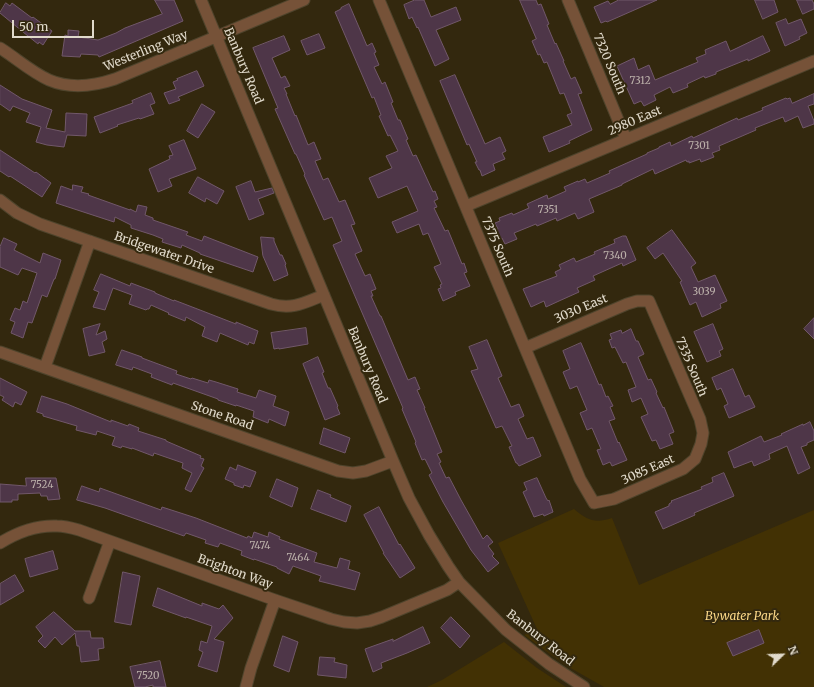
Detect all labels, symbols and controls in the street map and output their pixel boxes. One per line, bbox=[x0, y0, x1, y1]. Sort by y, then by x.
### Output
scale bar bbox=[14, 12, 96, 38]
text: 50 m bbox=[19, 19, 48, 34]
street label: Banbury Road bbox=[220, 26, 266, 106]
street label: Westerling Way bbox=[102, 28, 190, 74]
street label: 7320 South bbox=[590, 31, 628, 97]
house number: 7312 bbox=[629, 75, 651, 87]
street label: 2980 East bbox=[606, 103, 664, 139]
house number: 7301 bbox=[688, 140, 710, 152]
house number: 7351 bbox=[538, 204, 558, 216]
street label: 7375 South bbox=[478, 215, 516, 279]
street label: Bridgewater Drive bbox=[112, 229, 216, 277]
house number: 7340 bbox=[603, 250, 627, 262]
house number: 3039 bbox=[692, 286, 716, 298]
street label: 3030 East bbox=[552, 291, 610, 327]
street label: Banbury Road bbox=[344, 325, 390, 405]
street label: 7335 South bbox=[672, 335, 710, 399]
street label: Stone Road bbox=[189, 399, 255, 433]
street label: 3085 East bbox=[619, 452, 677, 488]
house number: 7524 bbox=[31, 479, 53, 491]
house number: 7474 bbox=[250, 540, 270, 552]
street label: Brighton Way bbox=[195, 552, 275, 592]
house number: 7464 bbox=[286, 552, 310, 564]
street label: Banbury Road bbox=[503, 607, 577, 669]
park label: Bywater Park bbox=[705, 610, 779, 624]
north arrow bbox=[762, 635, 802, 675]
text: N bbox=[785, 644, 801, 657]
house number: 7520 bbox=[137, 670, 159, 682]

